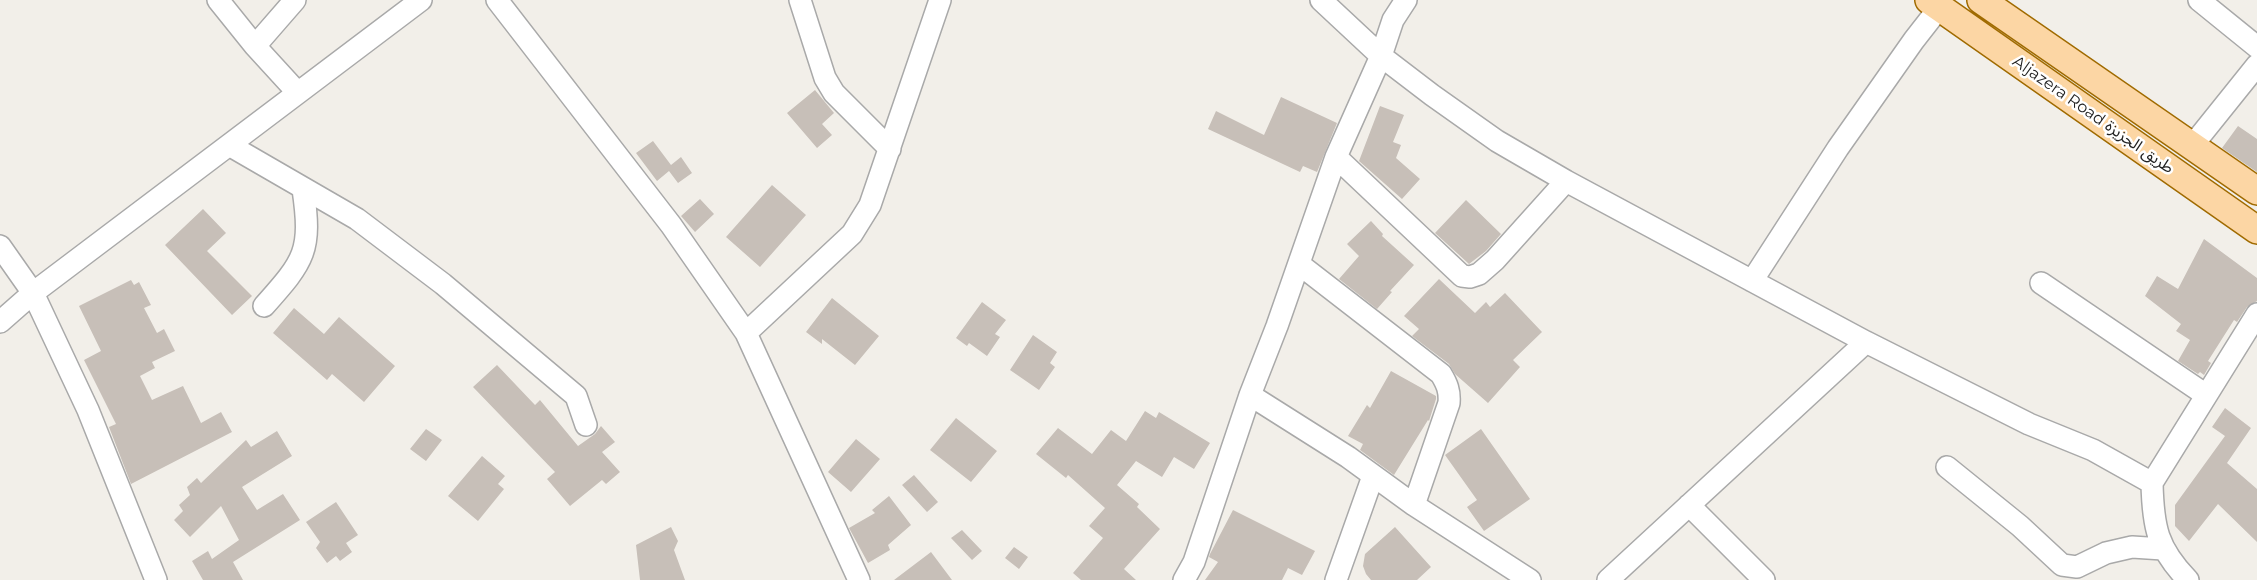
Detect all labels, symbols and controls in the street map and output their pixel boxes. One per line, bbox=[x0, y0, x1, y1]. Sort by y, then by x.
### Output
street label: Aljazera Road طريق الجزيزة bbox=[2009, 52, 2177, 178]

